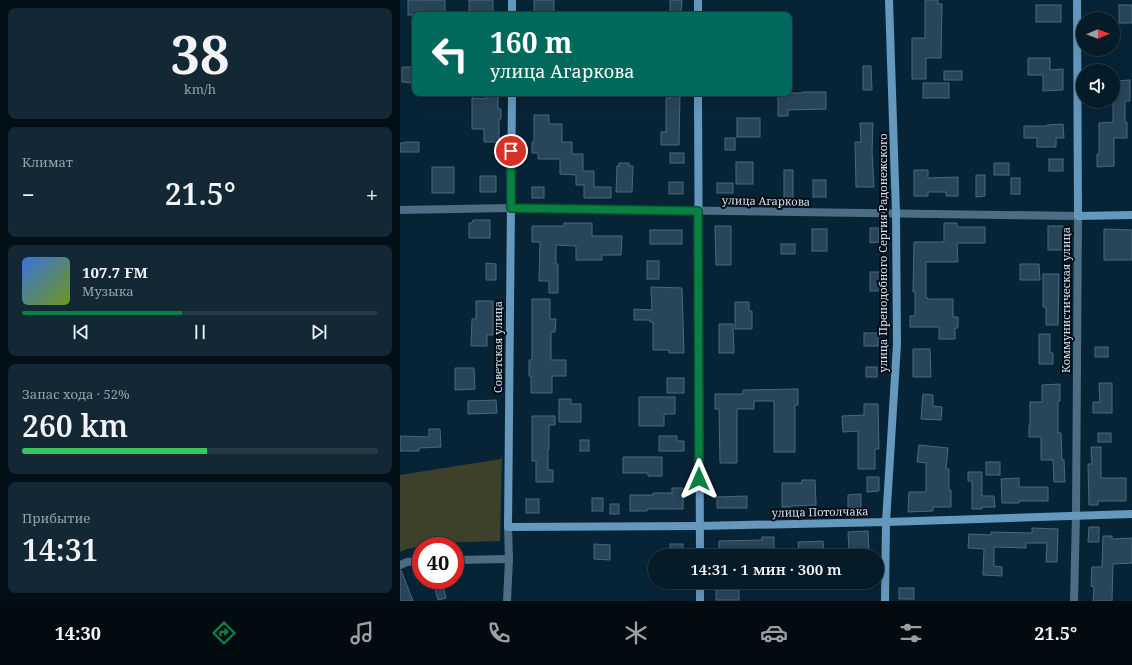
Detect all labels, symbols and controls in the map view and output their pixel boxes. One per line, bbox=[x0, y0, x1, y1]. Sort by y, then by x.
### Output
north arrow bbox=[1076, 12, 1120, 56]
map controls bbox=[1076, 12, 1120, 108]
text: 38 bbox=[171, 18, 229, 89]
text: 160 m bbox=[490, 23, 572, 61]
icon: left bbox=[424, 28, 476, 80]
text: улица Агаркова bbox=[490, 59, 635, 83]
button: sound bbox=[1076, 64, 1120, 108]
text: km/h bbox=[184, 80, 216, 98]
street label: улица Преподобного Сергия Радонежского bbox=[875, 133, 890, 373]
pin bbox=[494, 134, 528, 168]
icon: arrive bbox=[500, 140, 522, 162]
text: Климат bbox=[22, 153, 73, 171]
text: 21.5° bbox=[165, 173, 236, 214]
text: − bbox=[22, 179, 35, 209]
text: + bbox=[366, 179, 378, 209]
street label: улица Агаркова bbox=[722, 192, 810, 209]
street label: Коммунистическая улица bbox=[1058, 227, 1073, 373]
text: 107.7 FM bbox=[82, 262, 148, 282]
text: Музыка bbox=[82, 282, 134, 300]
street label: Советская улица bbox=[490, 301, 505, 393]
icon: previous bbox=[70, 321, 92, 343]
icon: pause bbox=[189, 321, 211, 343]
icon: next bbox=[308, 321, 330, 343]
text: Запас хода · 52% bbox=[22, 385, 130, 403]
text: 260 km bbox=[22, 405, 128, 446]
position arrow bbox=[678, 458, 720, 500]
street label: улица Потолчака bbox=[771, 503, 869, 520]
text: Прибытие bbox=[22, 509, 90, 527]
text: 14:31 bbox=[22, 529, 98, 570]
speed limit sign: 40 bbox=[412, 537, 464, 589]
text: 14:31 · 1 мин · 300 m bbox=[690, 559, 842, 579]
icon: directions bbox=[210, 619, 238, 647]
icon: music bbox=[348, 619, 376, 647]
icon: phone bbox=[485, 619, 513, 647]
icon: climate bbox=[622, 619, 650, 647]
icon: car bbox=[760, 619, 788, 647]
icon: filters bbox=[897, 619, 925, 647]
text: 14:30 bbox=[55, 621, 101, 645]
text: 21.5° bbox=[1034, 621, 1077, 645]

